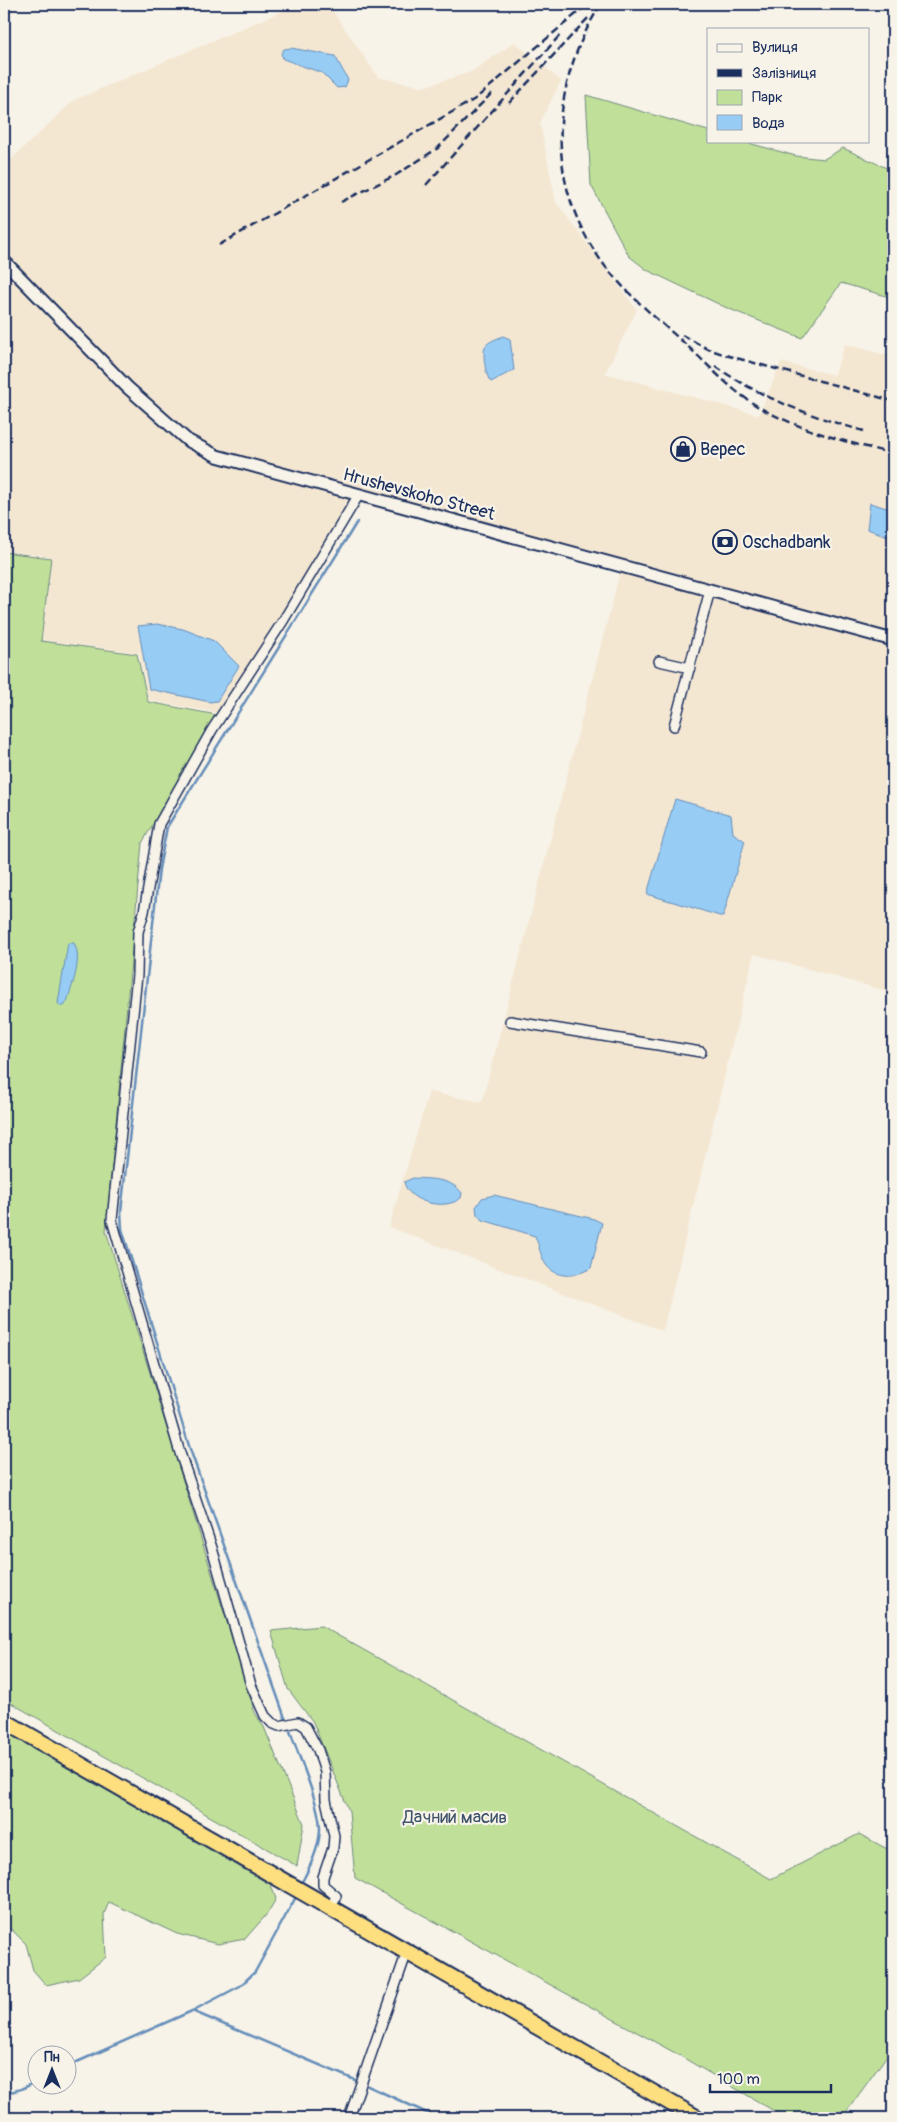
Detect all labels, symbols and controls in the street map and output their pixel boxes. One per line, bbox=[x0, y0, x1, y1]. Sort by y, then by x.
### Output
legend bbox=[707, 28, 870, 142]
text: Вулиця bbox=[752, 38, 798, 57]
text: Залізниця bbox=[752, 64, 816, 83]
text: Парк bbox=[752, 88, 783, 107]
text: Вода bbox=[752, 114, 785, 133]
shop icon: Верес bbox=[670, 436, 696, 462]
place label: Верес bbox=[700, 438, 746, 461]
street label: Hrushevskoho Street bbox=[340, 463, 498, 526]
bank icon: Oschadbank bbox=[712, 529, 738, 555]
place label: Oschadbank bbox=[742, 531, 831, 554]
park label: Дачний масив bbox=[402, 1806, 507, 1829]
north arrow bbox=[28, 2044, 78, 2094]
text: Пн bbox=[44, 2049, 60, 2066]
scale bar bbox=[710, 2062, 831, 2094]
text: 100 m bbox=[717, 2070, 760, 2089]

